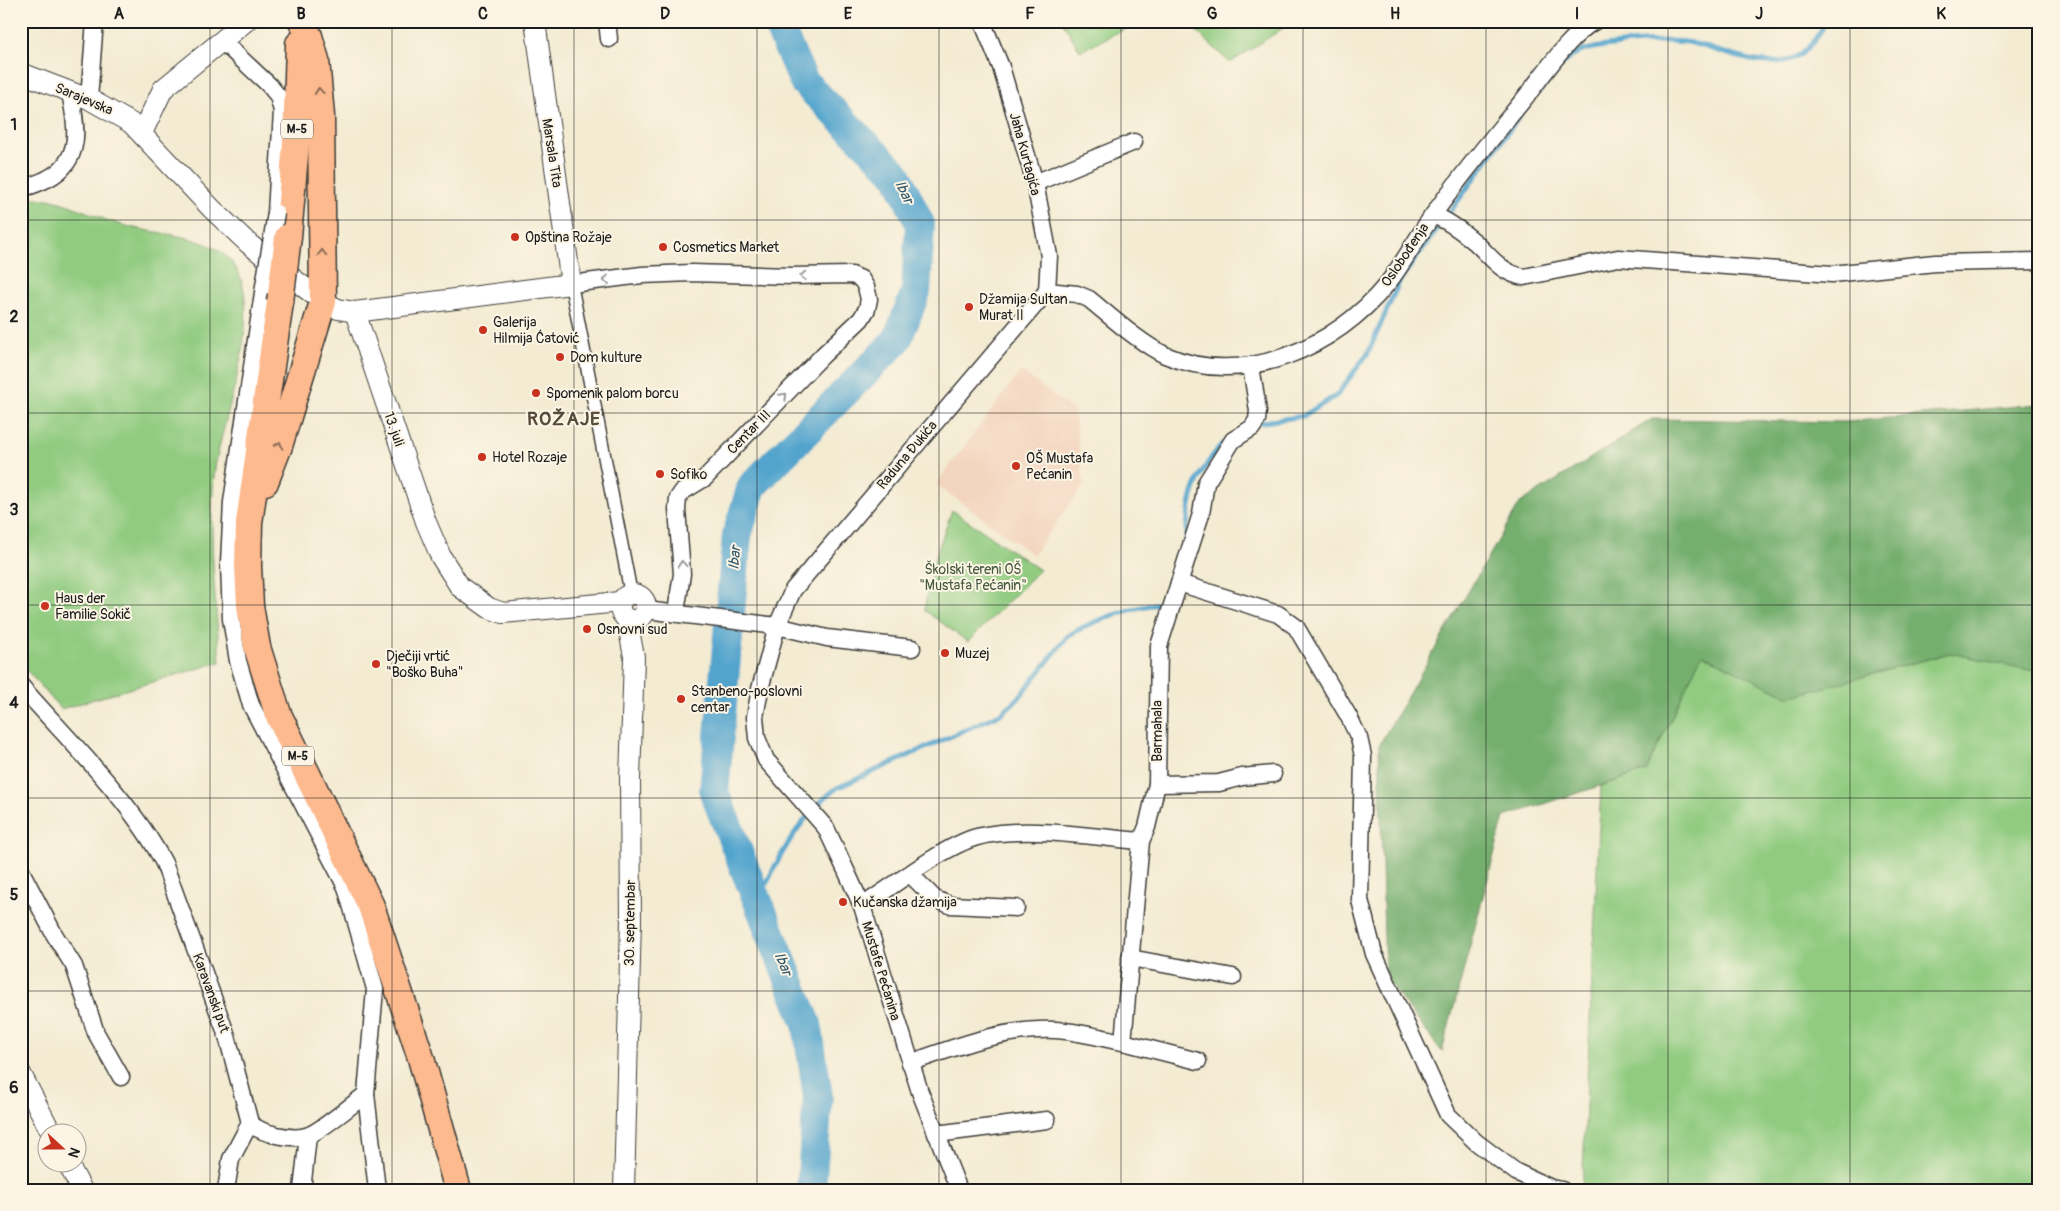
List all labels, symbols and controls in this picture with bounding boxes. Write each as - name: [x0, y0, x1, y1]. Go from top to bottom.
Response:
- text: A: [114, 4, 125, 24]
- text: B: [296, 4, 306, 24]
- text: C: [478, 4, 488, 24]
- text: D: [660, 4, 670, 24]
- text: E: [844, 4, 853, 24]
- text: F: [1025, 4, 1035, 24]
- text: G: [1207, 4, 1218, 24]
- text: H: [1390, 4, 1400, 24]
- text: I: [1575, 4, 1579, 24]
- text: J: [1755, 4, 1763, 24]
- text: K: [1936, 4, 1946, 24]
- street label: Sarajevska: [53, 79, 115, 119]
- one-way arrow: [314, 87, 325, 95]
- street label: Jaha Kurtagića: [1006, 111, 1044, 197]
- text: 1: [11, 115, 17, 135]
- street label: Marsala Tita: [538, 117, 566, 189]
- road number: M-5: [281, 120, 313, 138]
- water label: Ibar: [890, 177, 919, 208]
- street label: Oslobođenja: [1378, 220, 1432, 290]
- place label: Opština Rožaje: [525, 229, 612, 246]
- marker: Opština Rožaje: [509, 231, 521, 243]
- place label: Cosmetics Market: [673, 239, 780, 256]
- marker: Cosmetics Market: [657, 241, 669, 253]
- one-way arrow: [317, 249, 327, 257]
- one-way arrow: [799, 270, 807, 281]
- one-way arrow: [602, 274, 610, 285]
- place label: Džamija Sultan Murat II: [979, 291, 1068, 324]
- marker: Džamija Sultan Murat II: [963, 301, 975, 313]
- text: 2: [10, 307, 19, 327]
- place label: Galerija Hilmija Ćatović: [493, 314, 580, 347]
- marker: Galerija Hilmija Ćatović: [477, 324, 489, 336]
- place label: Dom kulture: [570, 349, 642, 366]
- marker: Dom kulture: [554, 351, 566, 363]
- place label: Spomenik palom borcu: [546, 385, 679, 402]
- marker: Spomenik palom borcu: [530, 387, 542, 399]
- one-way arrow: [778, 392, 787, 401]
- street label: Centar III: [724, 406, 774, 458]
- district label: ROŽAJE: [527, 407, 601, 431]
- street label: 13. juli: [380, 410, 408, 449]
- street label: Raduna Ðukića: [873, 417, 941, 493]
- one-way arrow: [273, 441, 283, 449]
- place label: Hotel Rozaje: [492, 449, 567, 466]
- place label: OŠ Mustafa Pećanin: [1026, 449, 1093, 483]
- marker: Hotel Rozaje: [476, 451, 488, 463]
- marker: OŠ Mustafa Pećanin: [1010, 460, 1022, 472]
- place label: Sofiko: [670, 466, 708, 483]
- marker: Sofiko: [654, 468, 666, 480]
- text: 3: [10, 500, 19, 520]
- water label: Ibar: [724, 544, 746, 571]
- one-way arrow: [676, 560, 687, 568]
- park label: Školski tereni OŠ "Mustafa Pećanin": [919, 560, 1027, 594]
- place label: Haus der Familie Sokič: [55, 590, 131, 623]
- marker: Haus der Familie Sokič: [39, 600, 51, 612]
- place label: Osnovni sud: [597, 621, 668, 638]
- marker: Osnovni sud: [581, 623, 593, 635]
- place label: Muzej: [955, 645, 990, 662]
- marker: Muzej: [939, 647, 951, 659]
- place label: Dječiji vrtić "Boško Buha": [386, 648, 464, 681]
- marker: Dječiji vrtić "Boško Buha": [370, 658, 382, 670]
- place label: Stanbeno-poslovni centar: [691, 683, 802, 716]
- text: 4: [9, 693, 19, 713]
- marker: Stanbeno-poslovni centar: [675, 693, 687, 705]
- street label: Barmahala: [1149, 700, 1166, 762]
- road number: M-5: [282, 746, 314, 766]
- street label: 30. septembar: [621, 880, 639, 966]
- text: 5: [10, 885, 19, 905]
- place label: Kučanska džamija: [853, 894, 957, 911]
- marker: Kučanska džamija: [837, 896, 849, 908]
- street label: Mustafe Pećanina: [858, 919, 904, 1023]
- water label: Ibar: [770, 949, 797, 980]
- street label: Karavanski put: [189, 951, 233, 1035]
- text: 6: [9, 1078, 19, 1098]
- north arrow: [38, 1124, 88, 1174]
- text: N: [64, 1145, 83, 1160]

